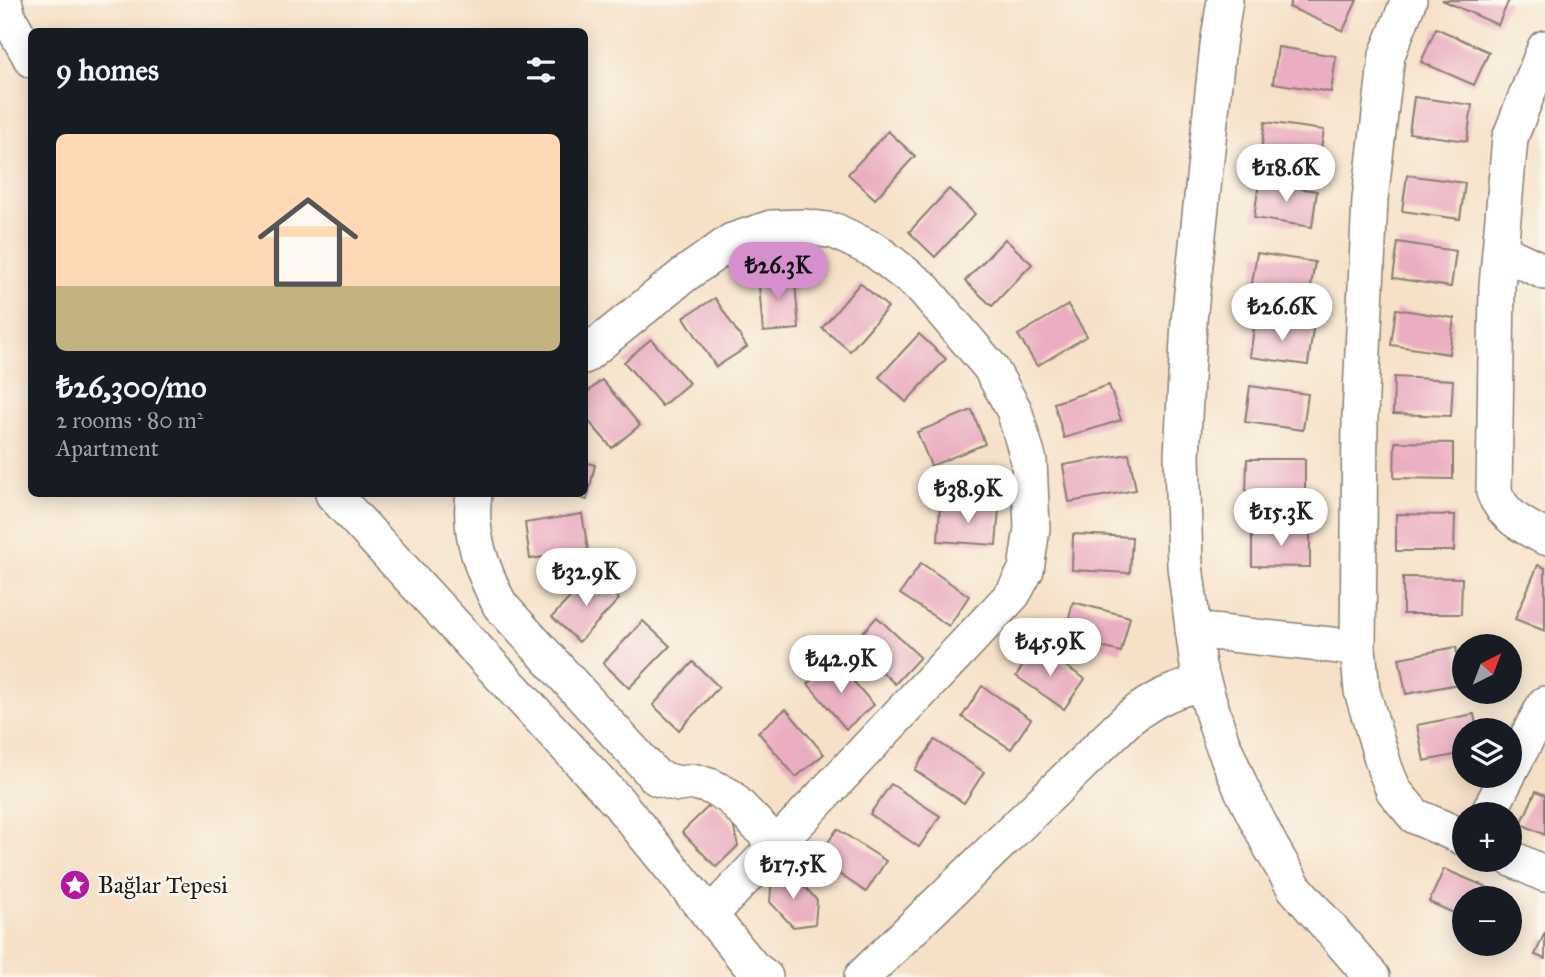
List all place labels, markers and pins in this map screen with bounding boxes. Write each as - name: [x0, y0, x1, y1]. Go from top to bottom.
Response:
- pin: ₺18.6K: [1229, 144, 1343, 204]
- pin: ₺26.3K: [721, 243, 835, 302]
- pin: ₺26.6K: [1225, 284, 1339, 343]
- pin: ₺38.9K: [911, 466, 1025, 525]
- pin: ₺15.3K: [1224, 489, 1338, 548]
- pin: ₺32.9K: [529, 548, 643, 608]
- pin: ₺45.9K: [993, 618, 1107, 678]
- pin: ₺42.9K: [784, 636, 898, 695]
- pin: ₺17.5K: [736, 842, 850, 901]
- place icon: Bağlar Tepesi: [58, 868, 92, 902]
- place label: Bağlar Tepesi: [98, 870, 228, 900]

